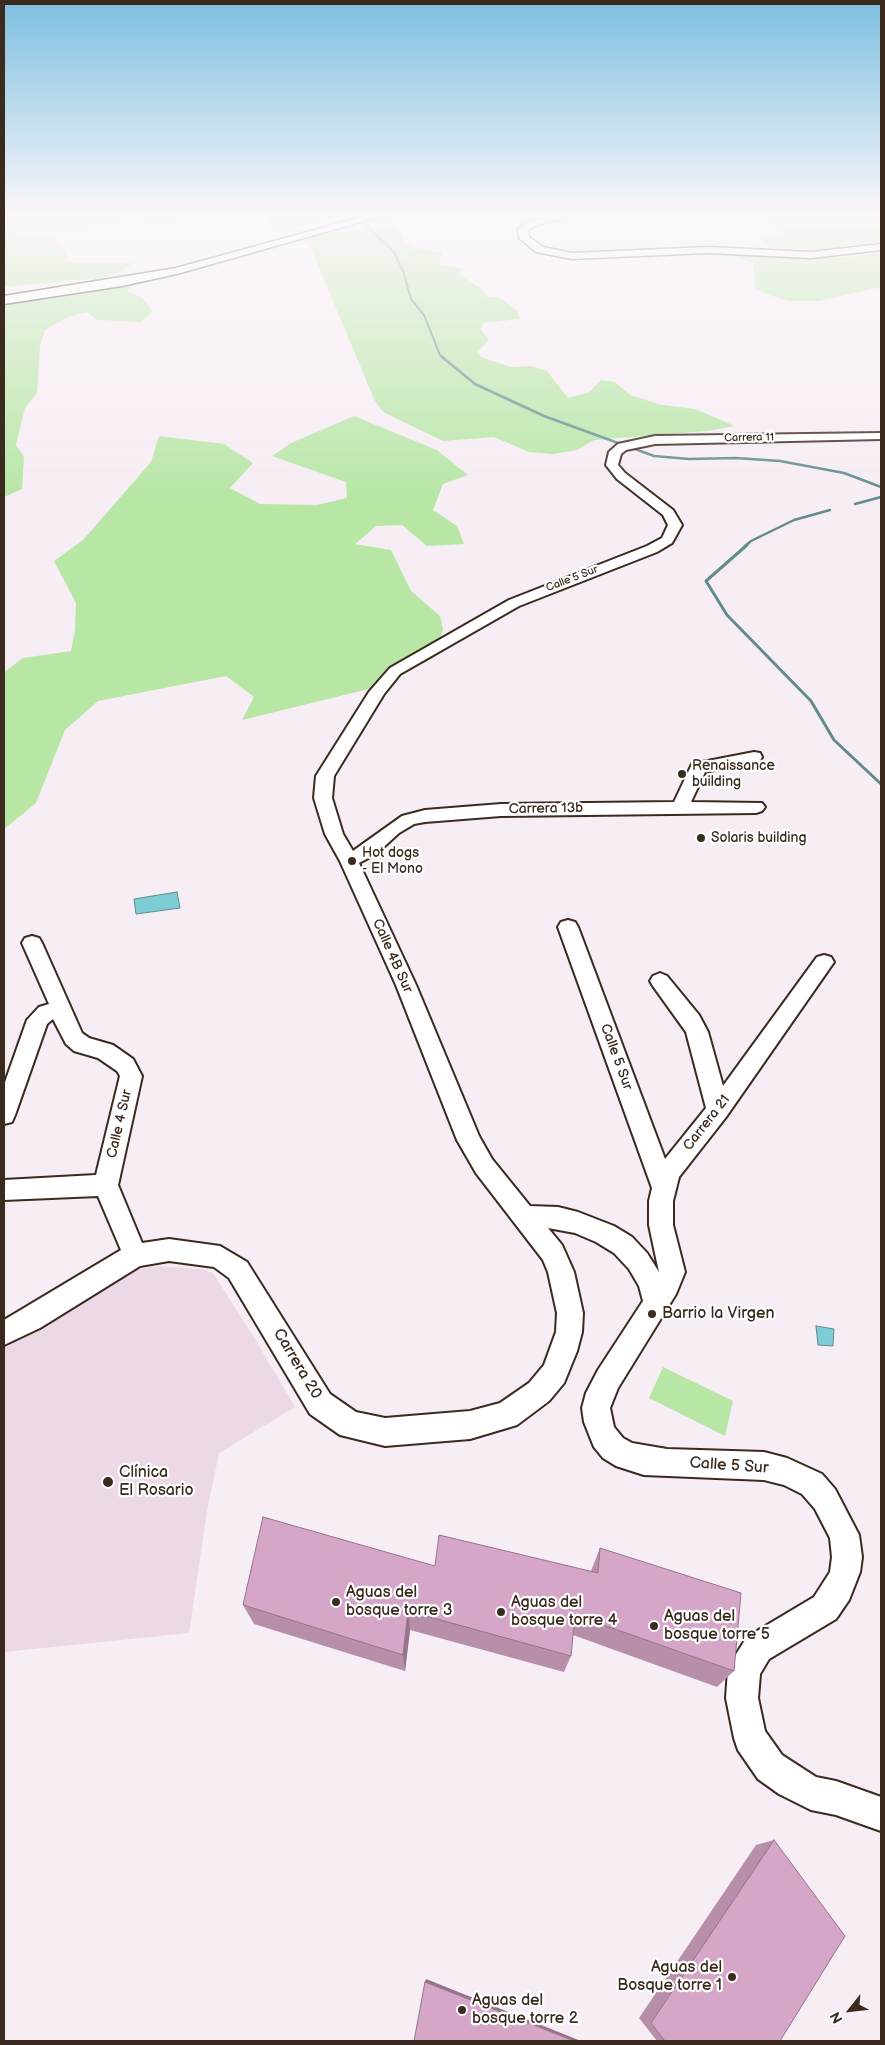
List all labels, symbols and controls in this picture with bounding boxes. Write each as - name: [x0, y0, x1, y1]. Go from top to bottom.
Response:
- street label: Carrera 11: [724, 431, 774, 445]
- street label: Calle 5 Sur: [544, 563, 600, 595]
- place label: Renaissance building: [692, 758, 775, 790]
- marker: Renaissance building: [676, 768, 688, 780]
- street label: Carrera 13b: [509, 800, 583, 818]
- place label: Solaris building: [711, 830, 807, 846]
- marker: Solaris building: [695, 832, 707, 844]
- place label: Hot dogs - El Mono: [362, 845, 423, 878]
- marker: Hot dogs - El Mono: [346, 855, 358, 867]
- street label: Calle 4B Sur: [368, 916, 416, 996]
- street label: Calle 5 Sur: [596, 1022, 636, 1092]
- street label: Calle 4 Sur: [104, 1088, 136, 1160]
- street label: Carrera 21: [680, 1092, 734, 1154]
- place label: Barrio la Virgen: [662, 1304, 774, 1324]
- marker: Barrio la Virgen: [646, 1308, 658, 1320]
- street label: Carrera 20: [268, 1325, 326, 1403]
- street label: Calle 5 Sur: [689, 1454, 769, 1478]
- place label: Clínica El Rosario: [119, 1463, 193, 1501]
- marker: Clínica El Rosario: [101, 1475, 115, 1489]
- place label: Aguas del bosque torre 3: [346, 1583, 452, 1621]
- place label: Aguas del bosque torre 4: [511, 1593, 617, 1631]
- marker: Aguas del bosque torre 3: [330, 1596, 342, 1608]
- marker: Aguas del bosque torre 4: [495, 1606, 507, 1618]
- place label: Aguas del bosque torre 5: [664, 1607, 770, 1645]
- marker: Aguas del bosque torre 5: [648, 1620, 660, 1632]
- place label: Aguas del Bosque torre 1: [617, 1958, 722, 1996]
- marker: Aguas del Bosque torre 1: [726, 1971, 738, 1983]
- north arrow: [825, 1985, 875, 2035]
- place label: Aguas del bosque torre 2: [472, 1991, 578, 2029]
- marker: Aguas del bosque torre 2: [456, 2004, 468, 2016]
- text: N: [826, 2009, 846, 2026]

